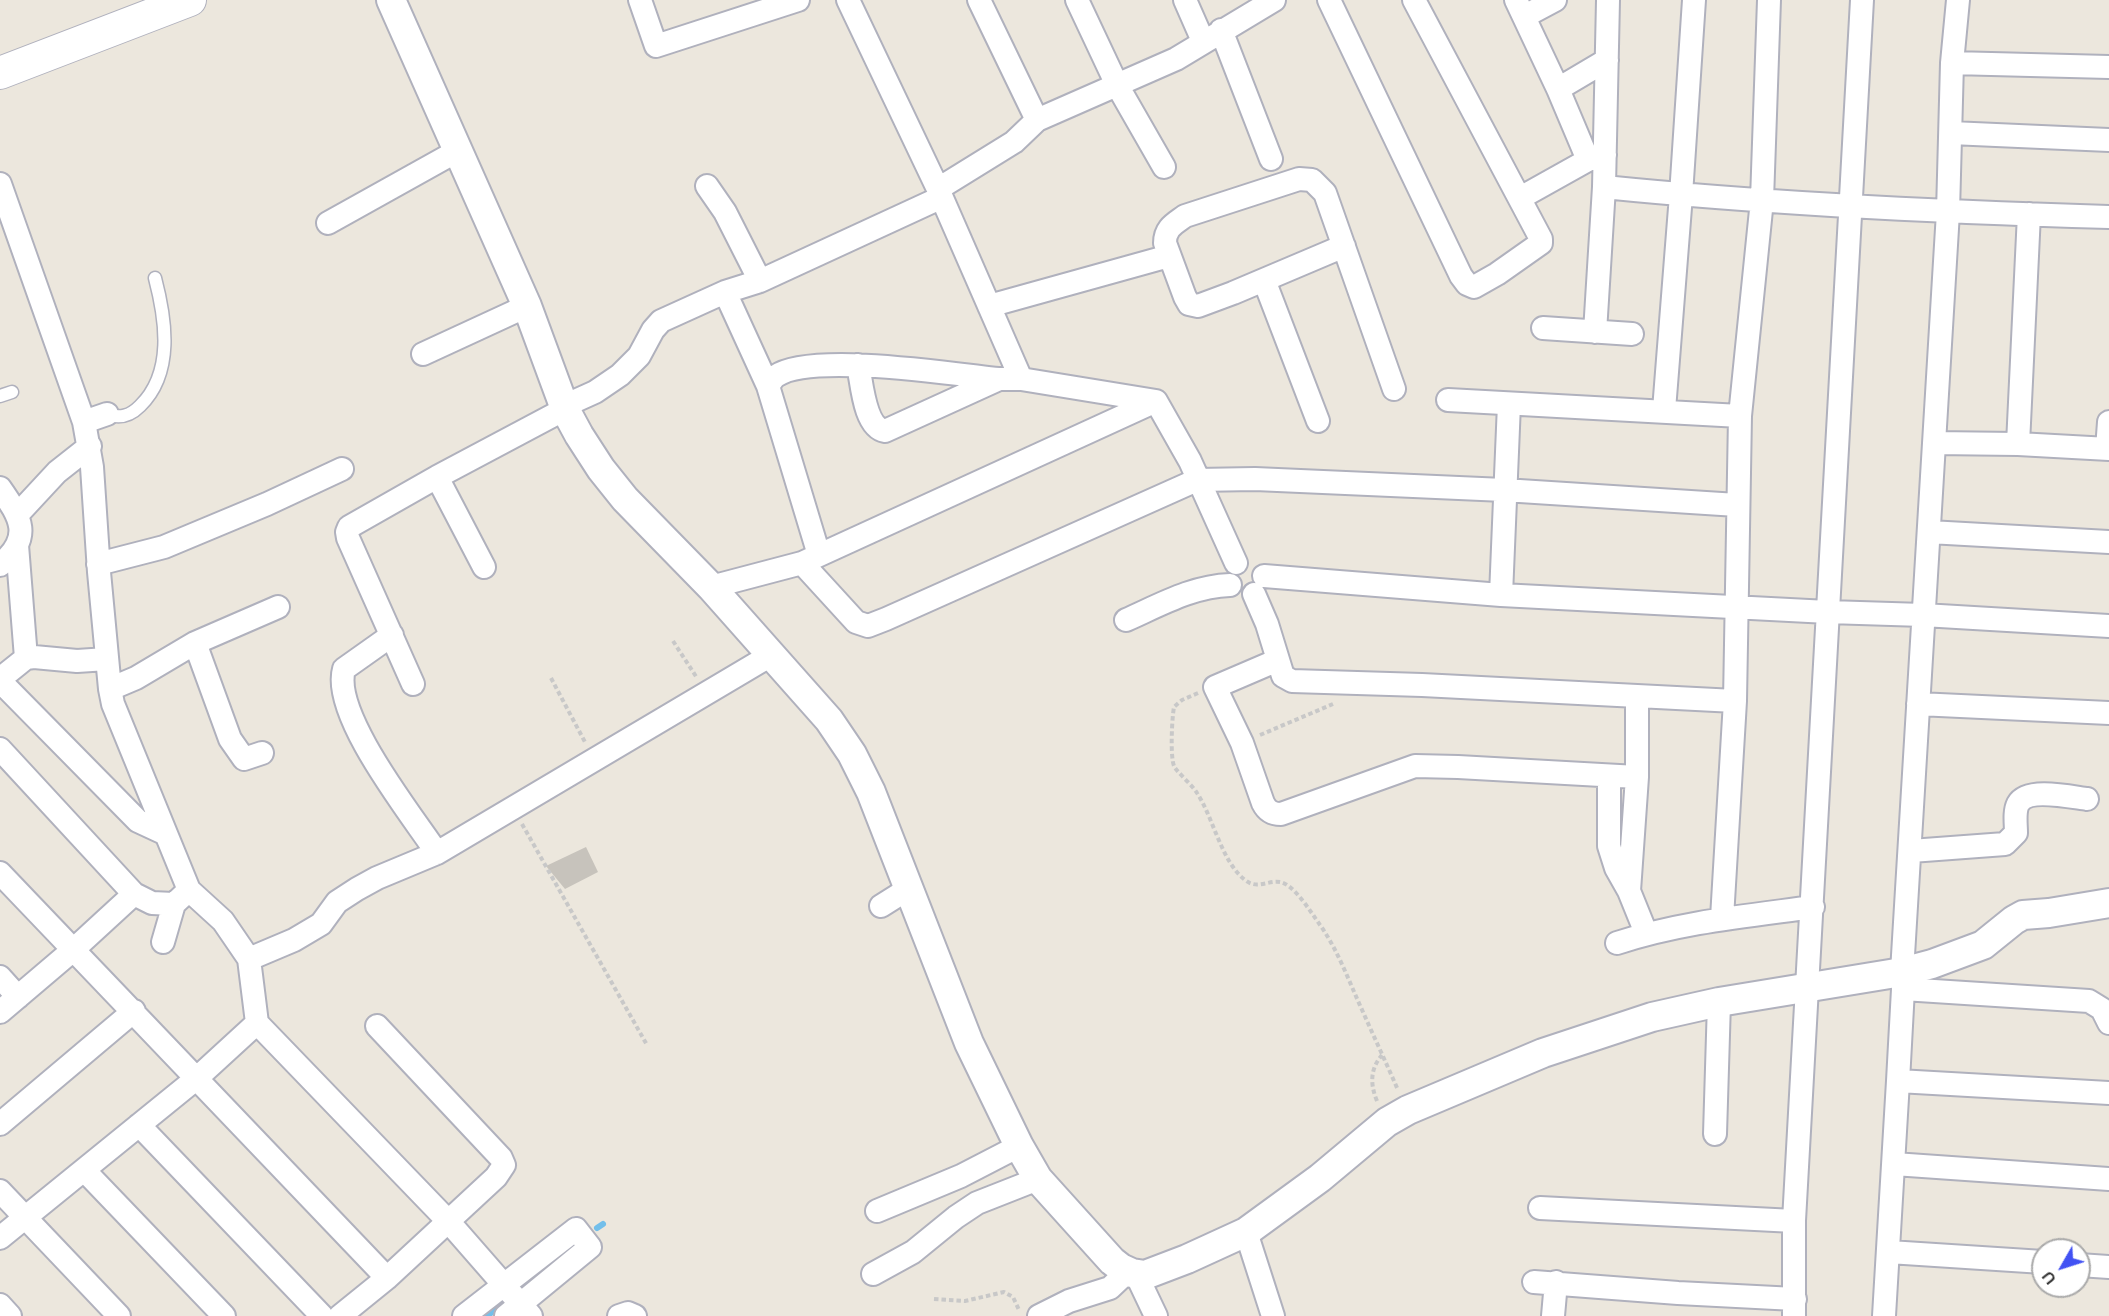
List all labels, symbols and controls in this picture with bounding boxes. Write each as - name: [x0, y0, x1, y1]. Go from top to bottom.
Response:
- north arrow: [2031, 1238, 2091, 1298]
- text: U: [2037, 1267, 2060, 1289]

